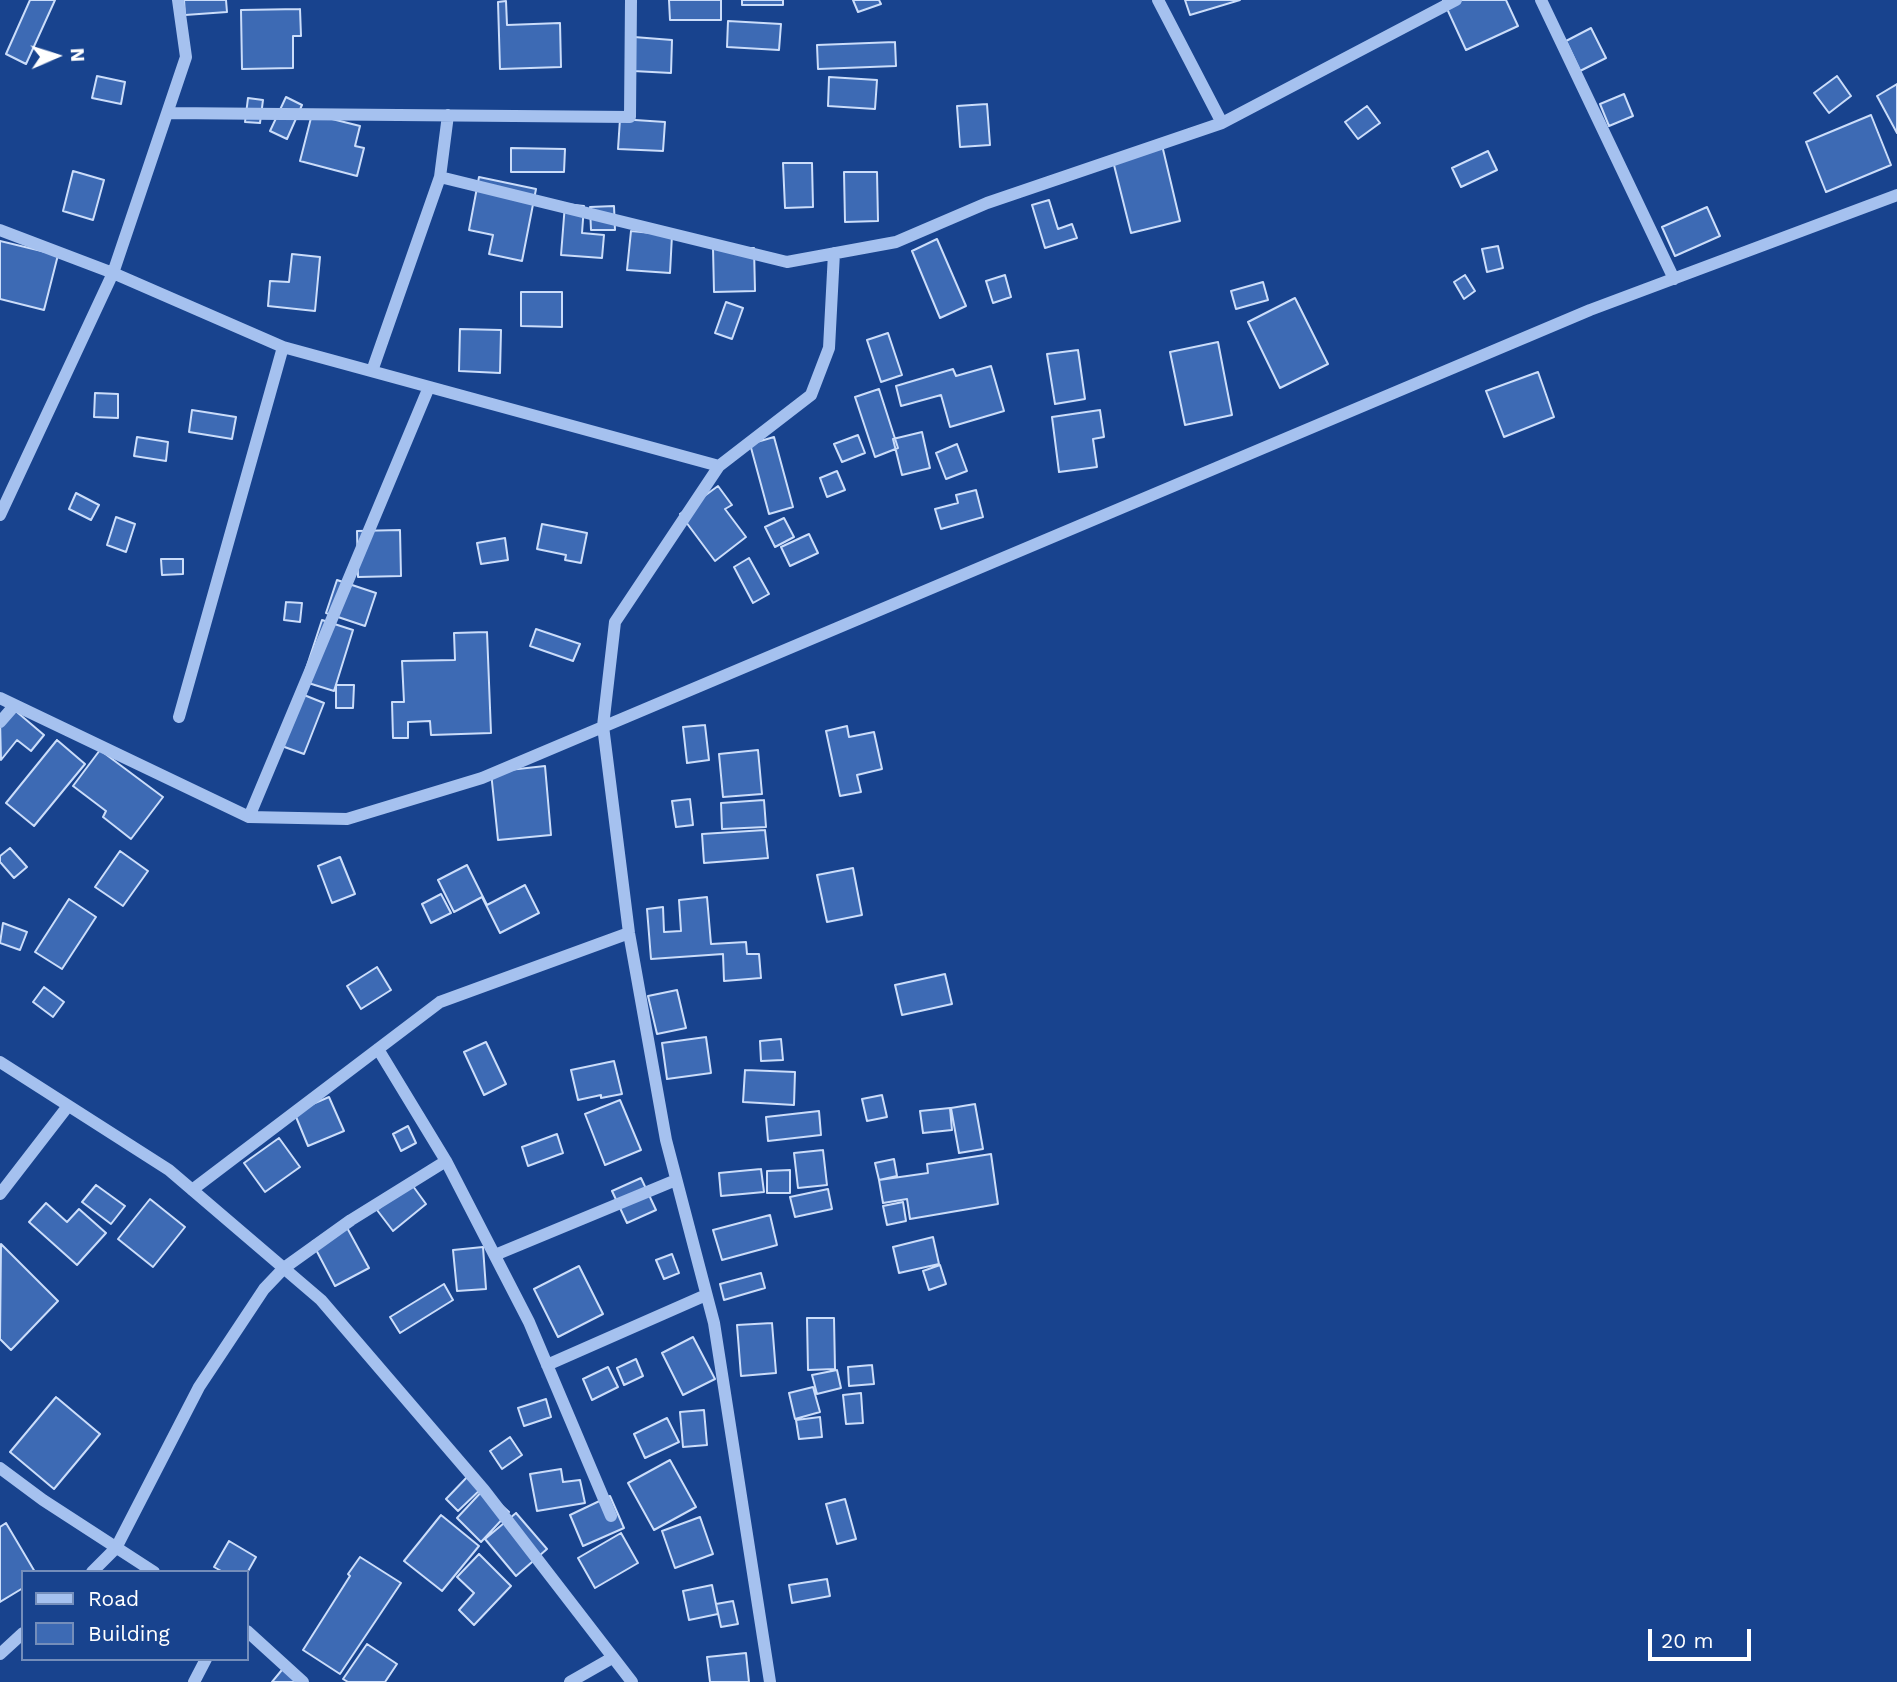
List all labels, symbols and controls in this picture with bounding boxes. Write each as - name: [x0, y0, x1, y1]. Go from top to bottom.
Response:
- north arrow: [21, 21, 91, 91]
- text: N: [66, 47, 89, 63]
- legend: [21, 1570, 248, 1661]
- text: Road: [88, 1586, 139, 1611]
- scale bar: [1652, 1616, 1755, 1660]
- text: Building: [88, 1621, 170, 1646]
- text: 20 m: [1661, 1628, 1713, 1653]

